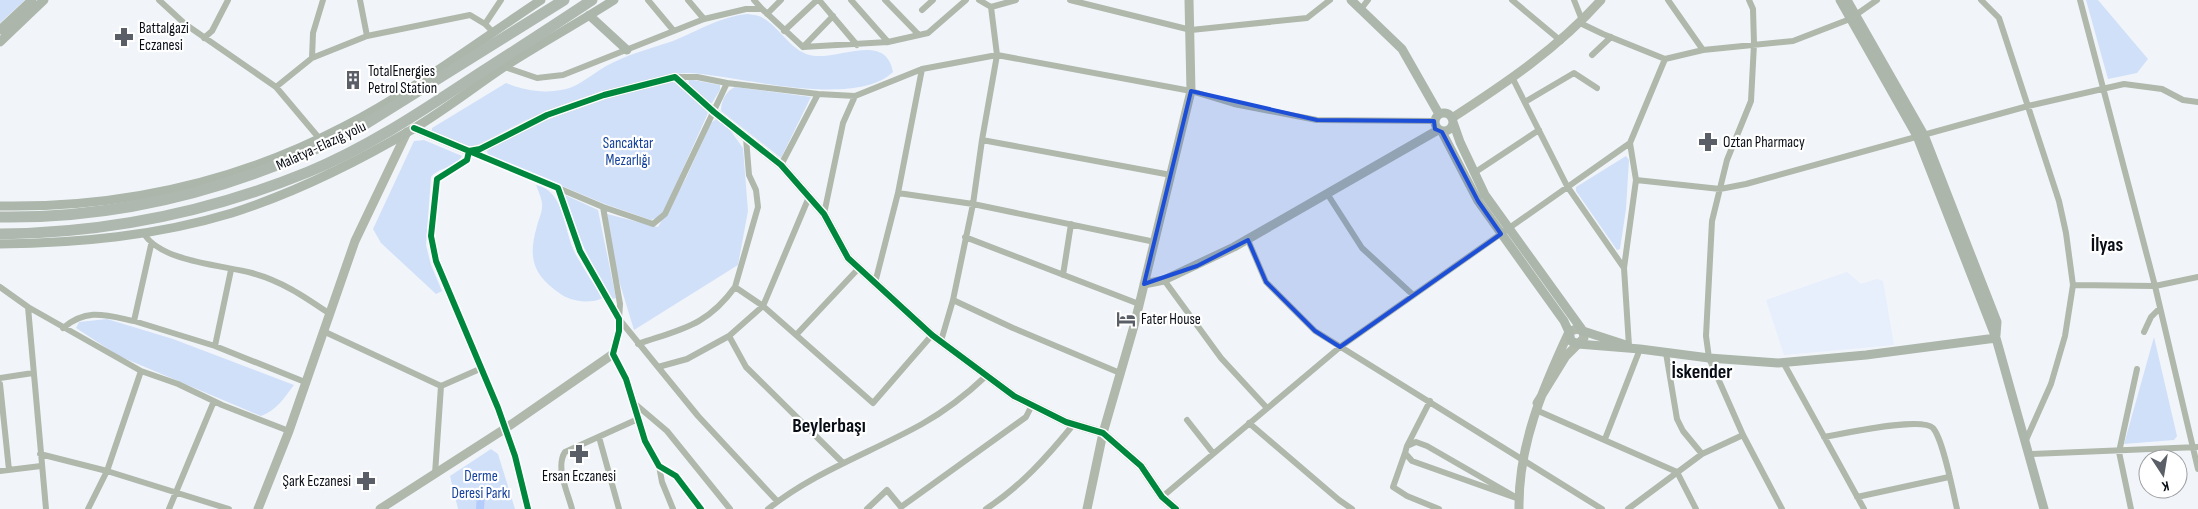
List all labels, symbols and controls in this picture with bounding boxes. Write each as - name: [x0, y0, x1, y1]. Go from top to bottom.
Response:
- place label: Battalgazi Eczanesi: [139, 19, 189, 55]
- pharmacy icon: Battalgazi Eczanesi: [113, 26, 135, 48]
- place label: TotalEnergies Petrol Station: [368, 62, 437, 98]
- building icon: TotalEnergies Petrol Station: [342, 69, 364, 91]
- street label: Malatya-Elazığ yolu: [273, 117, 369, 175]
- pharmacy icon: Oztan Pharmacy: [1697, 131, 1719, 153]
- place label: Oztan Pharmacy: [1723, 133, 1805, 152]
- park label: Sancaktar Mezarlığı: [603, 134, 654, 170]
- district label: İlyas: [2091, 233, 2124, 257]
- hotel icon: Fater House: [1115, 308, 1137, 330]
- place label: Fater House: [1141, 310, 1201, 329]
- district label: İskender: [1671, 360, 1733, 384]
- district label: Beylerbaşı: [792, 414, 866, 438]
- pharmacy icon: Ersan Eczanesi: [568, 443, 590, 465]
- north arrow: [2138, 449, 2188, 499]
- park label: Derme Deresi Parkı: [452, 467, 510, 503]
- place label: Ersan Eczanesi: [542, 467, 616, 486]
- pharmacy icon: Şark Eczanesi: [355, 470, 377, 492]
- place label: Şark Eczanesi: [283, 472, 351, 491]
- text: K: [2160, 477, 2171, 495]

